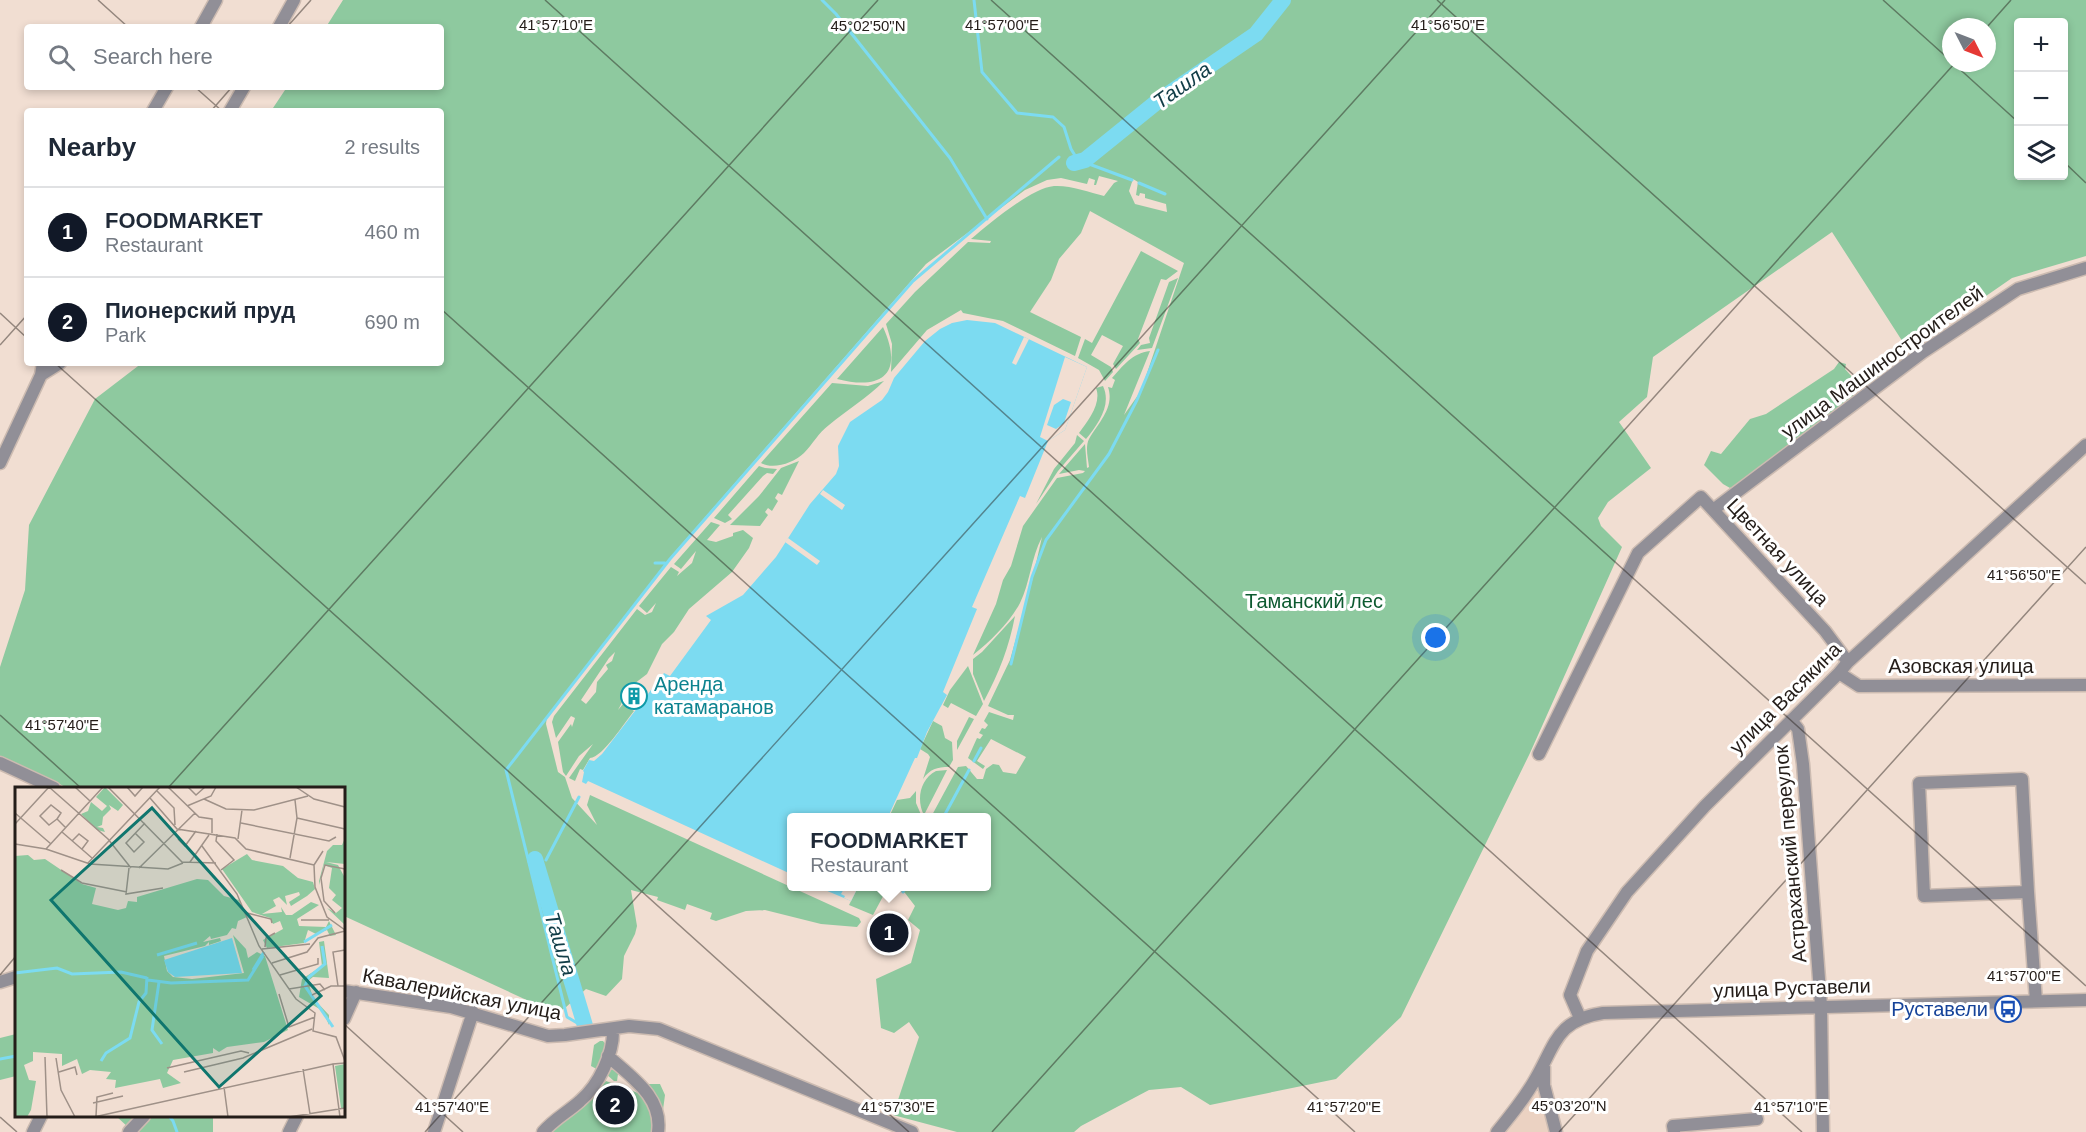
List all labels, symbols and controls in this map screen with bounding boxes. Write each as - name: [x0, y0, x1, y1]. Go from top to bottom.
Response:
- text: 41°57'10"E: [519, 16, 593, 33]
- text: 41°57'00"E: [965, 16, 1039, 33]
- text: 41°56'50"E: [1411, 16, 1485, 33]
- text: 45°02'50"N: [830, 17, 906, 34]
- north arrow: [1942, 18, 1996, 72]
- map controls: [2014, 18, 2068, 180]
- button: +: [2014, 18, 2068, 72]
- search box: [24, 24, 444, 90]
- icon: search: [45, 41, 78, 74]
- text: Search here: [93, 44, 213, 69]
- water label: Ташла: [1149, 57, 1215, 113]
- button: −: [2014, 72, 2068, 126]
- button: layers: [2014, 126, 2068, 180]
- text: Nearby: [48, 132, 136, 162]
- text: 2 results: [344, 136, 420, 158]
- text: FOODMARKET: [105, 208, 263, 233]
- text: 1: [62, 221, 73, 243]
- text: 460 m: [364, 221, 420, 243]
- text: Restaurant: [105, 234, 203, 256]
- street label: улица Машиностроителей: [1777, 281, 1987, 443]
- text: Пионерский пруд: [105, 298, 295, 323]
- text: 2: [62, 311, 73, 333]
- text: 690 m: [364, 311, 420, 333]
- text: Park: [105, 324, 146, 346]
- street label: Цветная улица: [1723, 494, 1834, 611]
- text: 41°56'50"E: [1987, 566, 2061, 583]
- park label: Таманский лес: [1245, 590, 1383, 612]
- your location: [1421, 623, 1450, 652]
- street label: улица Васякина: [1725, 637, 1846, 758]
- street label: Азовская улица: [1888, 655, 2035, 677]
- place label: Аренда катамаранов: [654, 673, 774, 718]
- building icon: Аренда катамаранов: [619, 681, 649, 711]
- text: 41°57'40"E: [25, 716, 99, 733]
- street label: Астраханский переулок: [1769, 744, 1810, 964]
- inset map: [15, 787, 345, 1117]
- popup: [787, 813, 991, 891]
- text: FOODMARKET: [810, 828, 968, 853]
- text: Restaurant: [810, 854, 908, 876]
- water label: Ташла: [541, 910, 581, 978]
- pin: 1: [870, 910, 908, 956]
- street label: Кавалерийская улица: [361, 964, 564, 1024]
- text: 41°57'00"E: [1987, 967, 2061, 984]
- street label: улица Руставели: [1713, 974, 1871, 1002]
- bus stop icon: Руставели: [1993, 994, 2023, 1024]
- place label: Руставели: [1891, 998, 1988, 1020]
- pin: 2: [596, 1082, 634, 1128]
- text: 45°03'20"N: [1531, 1097, 1607, 1114]
- text: 41°57'40"E: [415, 1098, 489, 1115]
- text: 41°57'30"E: [861, 1098, 935, 1115]
- text: 41°57'20"E: [1307, 1098, 1381, 1115]
- text: 41°57'10"E: [1754, 1098, 1828, 1115]

